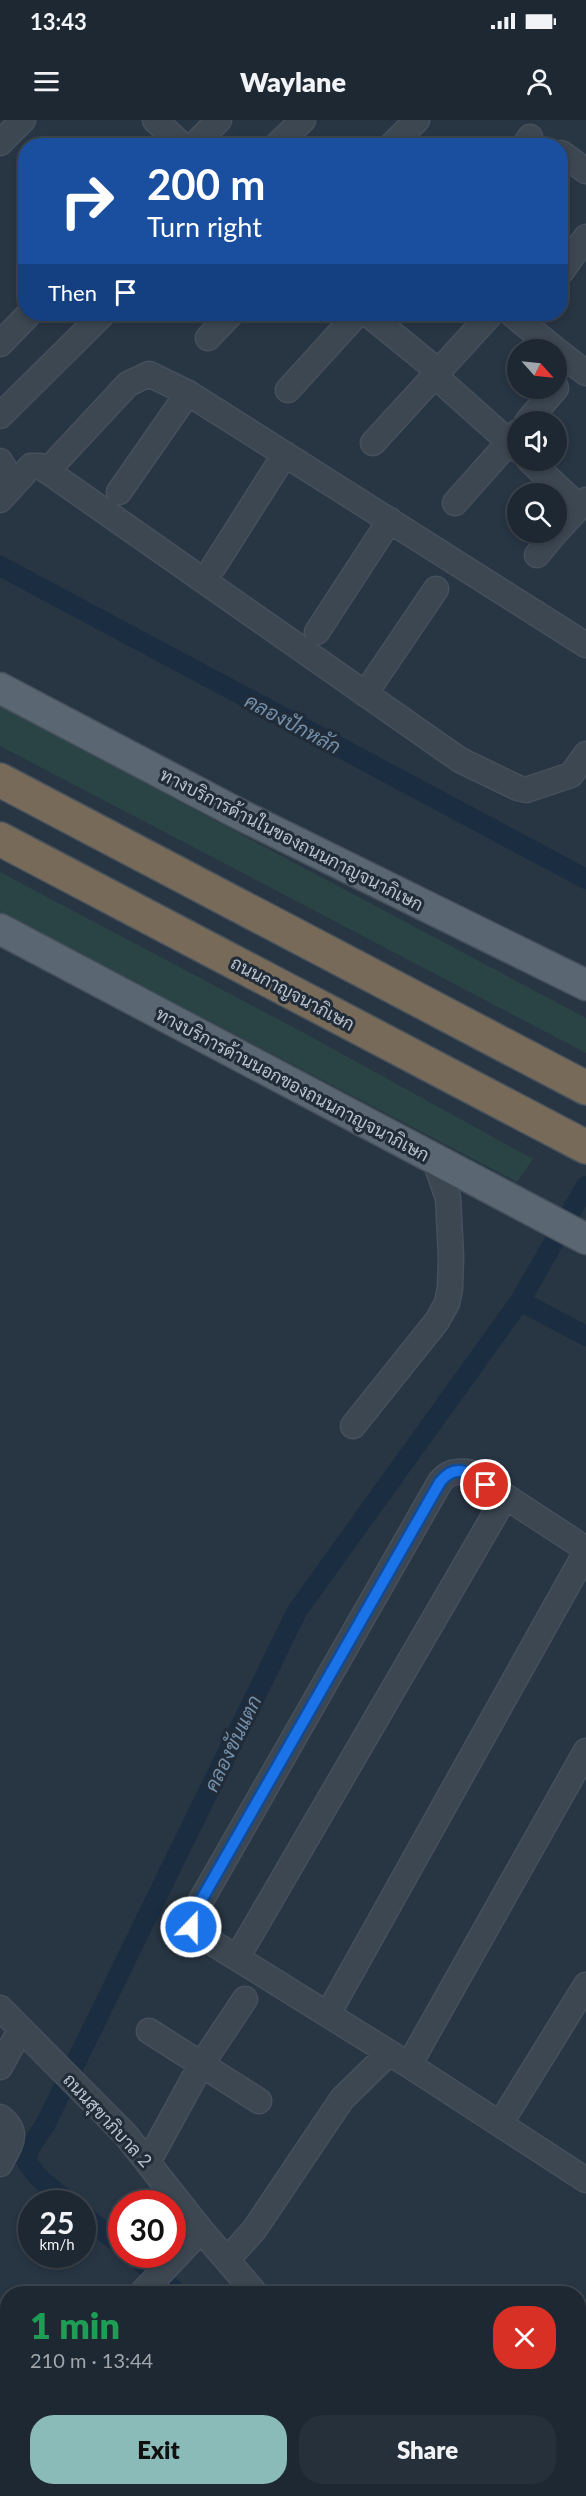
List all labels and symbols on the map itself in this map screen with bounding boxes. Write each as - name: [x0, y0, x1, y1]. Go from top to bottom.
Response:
- north arrow: [507, 339, 567, 399]
- water label: คลองปักหลัก: [241, 688, 345, 758]
- street label: ทางบริการด้านในของถนนกาญจนาภิเษก: [156, 762, 428, 916]
- street label: ถนนกาญจนาภิเษก: [227, 951, 359, 1036]
- street label: ทางบริการด้านนอกของถนนกาญจนาภิเษก: [152, 1002, 433, 1167]
- pin: [460, 1459, 511, 1510]
- water label: คลองขันแตก: [198, 1691, 266, 1795]
- position arrow: [159, 1895, 223, 1959]
- street label: ถนนสุขาภิบาล 2: [58, 2069, 157, 2173]
- speed limit sign: 30: [108, 2190, 186, 2268]

